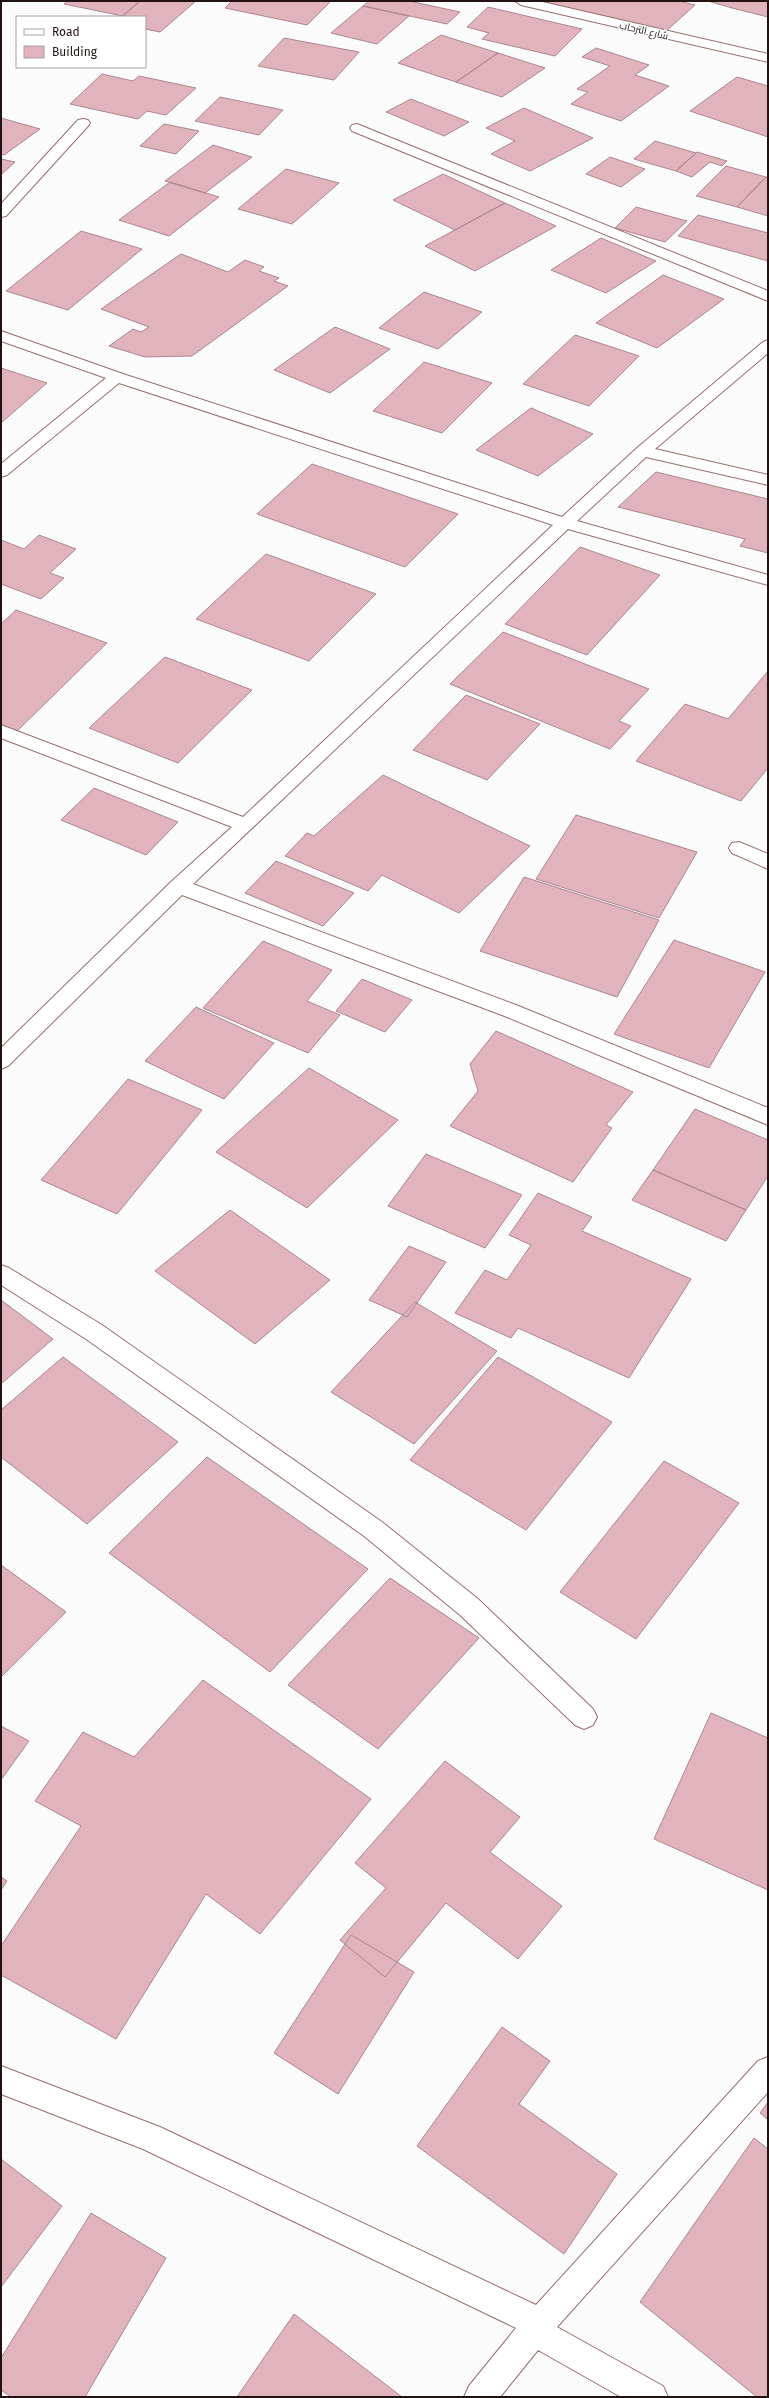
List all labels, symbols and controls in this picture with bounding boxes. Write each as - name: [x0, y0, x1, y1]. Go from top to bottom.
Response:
- legend: [16, 16, 146, 68]
- street label: شارع الترحاب: [618, 20, 669, 42]
- text: Road: [52, 25, 80, 39]
- text: Building: [52, 45, 98, 59]

